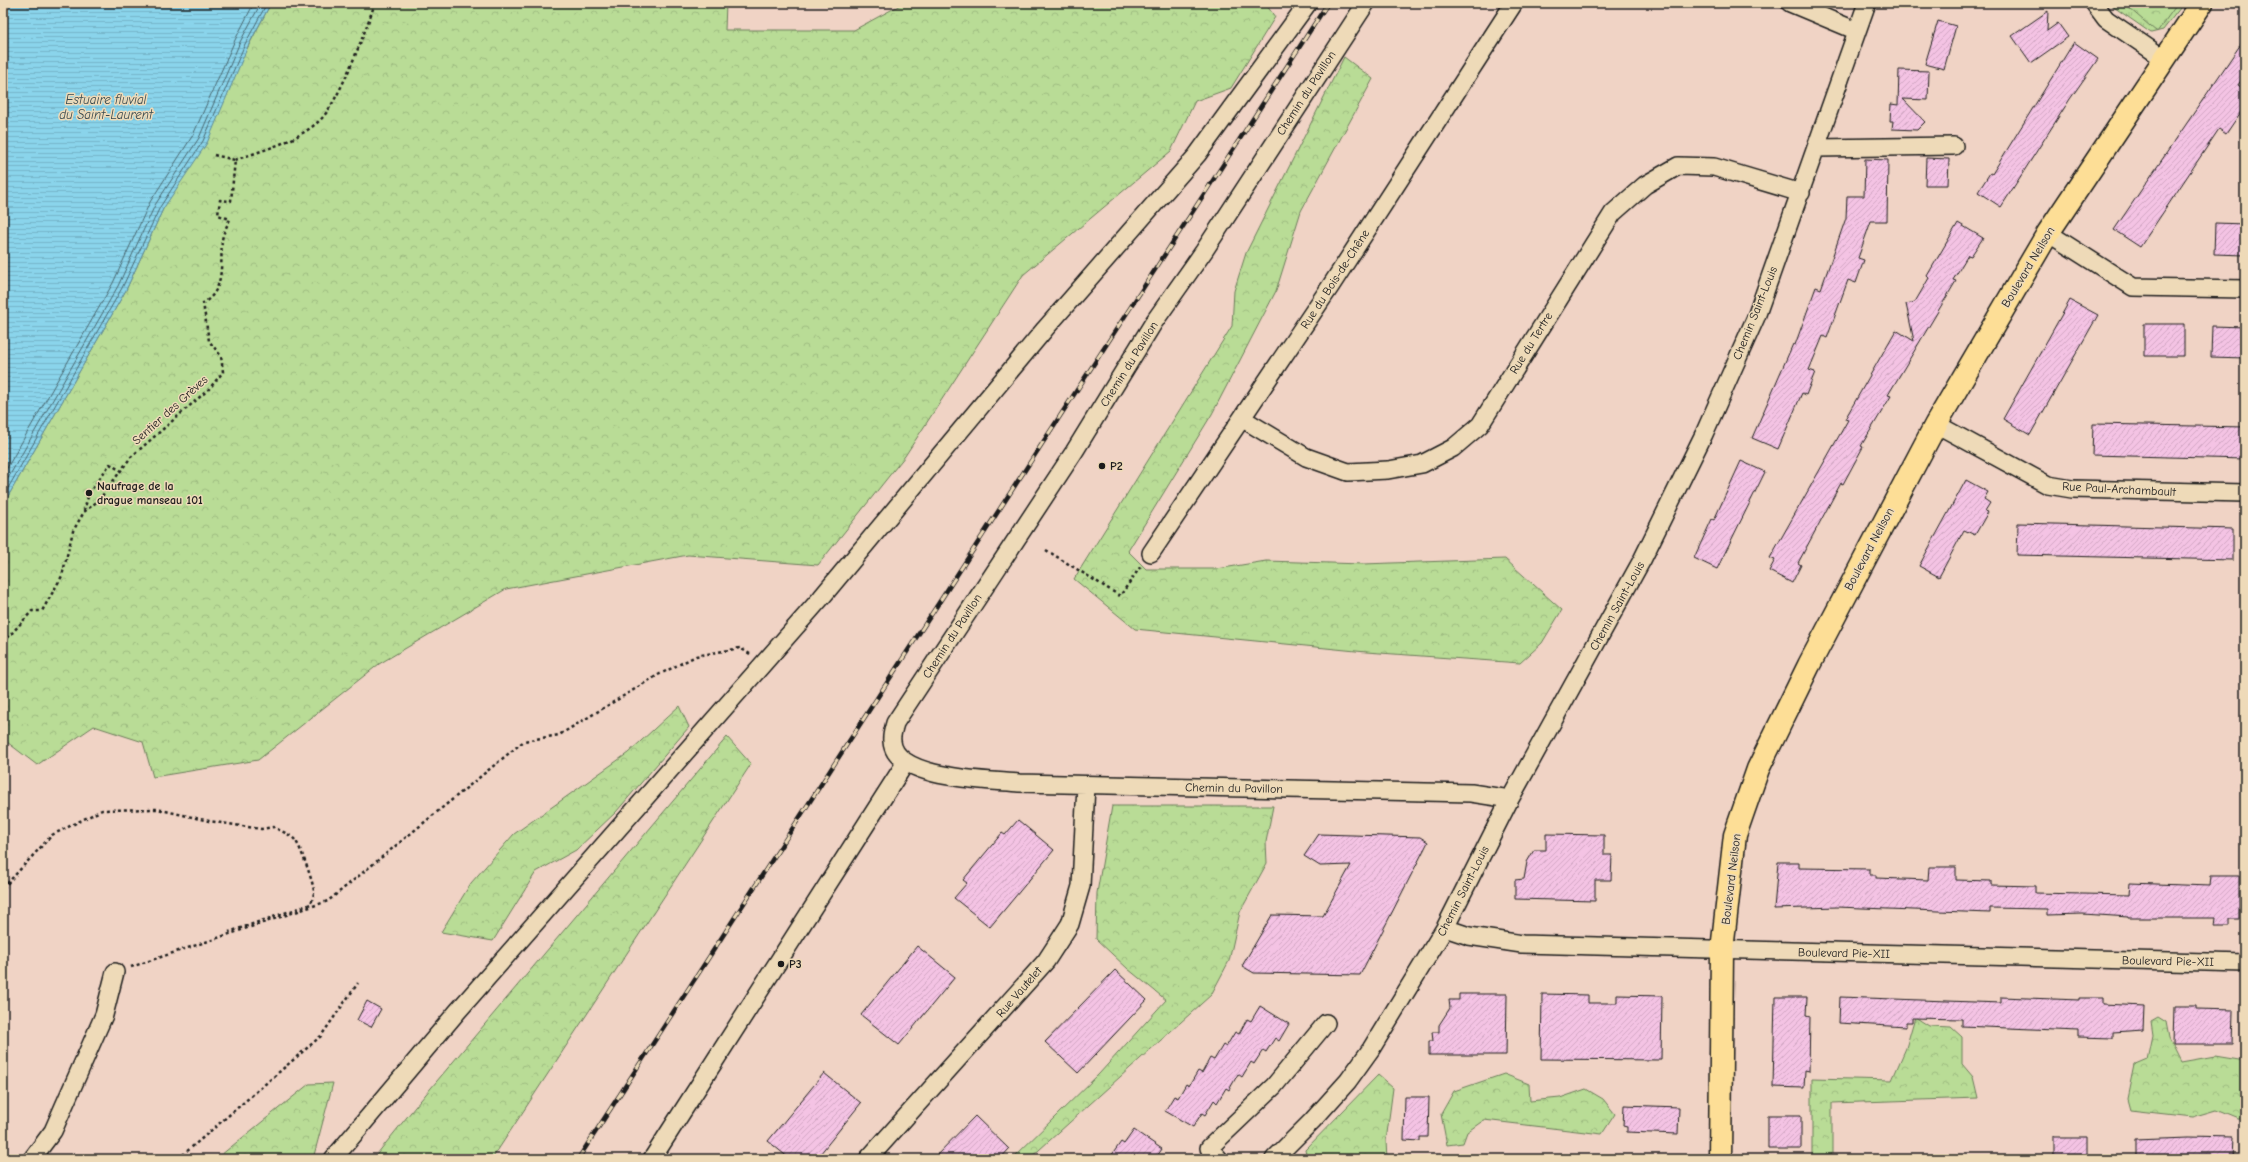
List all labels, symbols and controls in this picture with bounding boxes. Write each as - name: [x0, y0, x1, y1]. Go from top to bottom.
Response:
- street label: Chemin du Pavillon: [1273, 48, 1339, 138]
- water label: Estuaire fluvial du Saint-Laurent: [59, 92, 154, 122]
- street label: Boulevard Neilson: [1998, 224, 2058, 310]
- street label: Rue du Bois-de-Chêne: [1298, 227, 1372, 331]
- street label: Chemin Saint-Louis: [1730, 264, 1780, 362]
- street label: Rue du Tertre: [1507, 310, 1555, 376]
- street label: Chemin du Pavillon: [1097, 319, 1161, 409]
- street label: Sentier des Grèves: [130, 373, 210, 447]
- place label: P2: [1110, 459, 1123, 473]
- marker: P2: [1097, 461, 1107, 471]
- place label: Naufrage de la drague manseau 101: [97, 479, 203, 507]
- street label: Rue Paul-Archambault: [2062, 479, 2177, 499]
- marker: Naufrage de la drague manseau 101: [84, 488, 94, 498]
- street label: Boulevard Neilson: [1841, 505, 1897, 593]
- street label: Chemin Saint-Louis: [1587, 559, 1647, 653]
- street label: Chemin du Pavillon: [919, 591, 985, 681]
- street label: Chemin du Pavillon: [1185, 780, 1283, 796]
- street label: Boulevard Neilson: [1718, 833, 1744, 925]
- street label: Chemin Saint-Louis: [1434, 843, 1492, 939]
- street label: Boulevard Pie-XII: [1798, 945, 1891, 961]
- street label: Boulevard Pie-XII: [2122, 953, 2215, 969]
- place label: P3: [789, 957, 802, 971]
- marker: P3: [776, 959, 786, 969]
- street label: Rue Vautelet: [993, 963, 1045, 1020]

